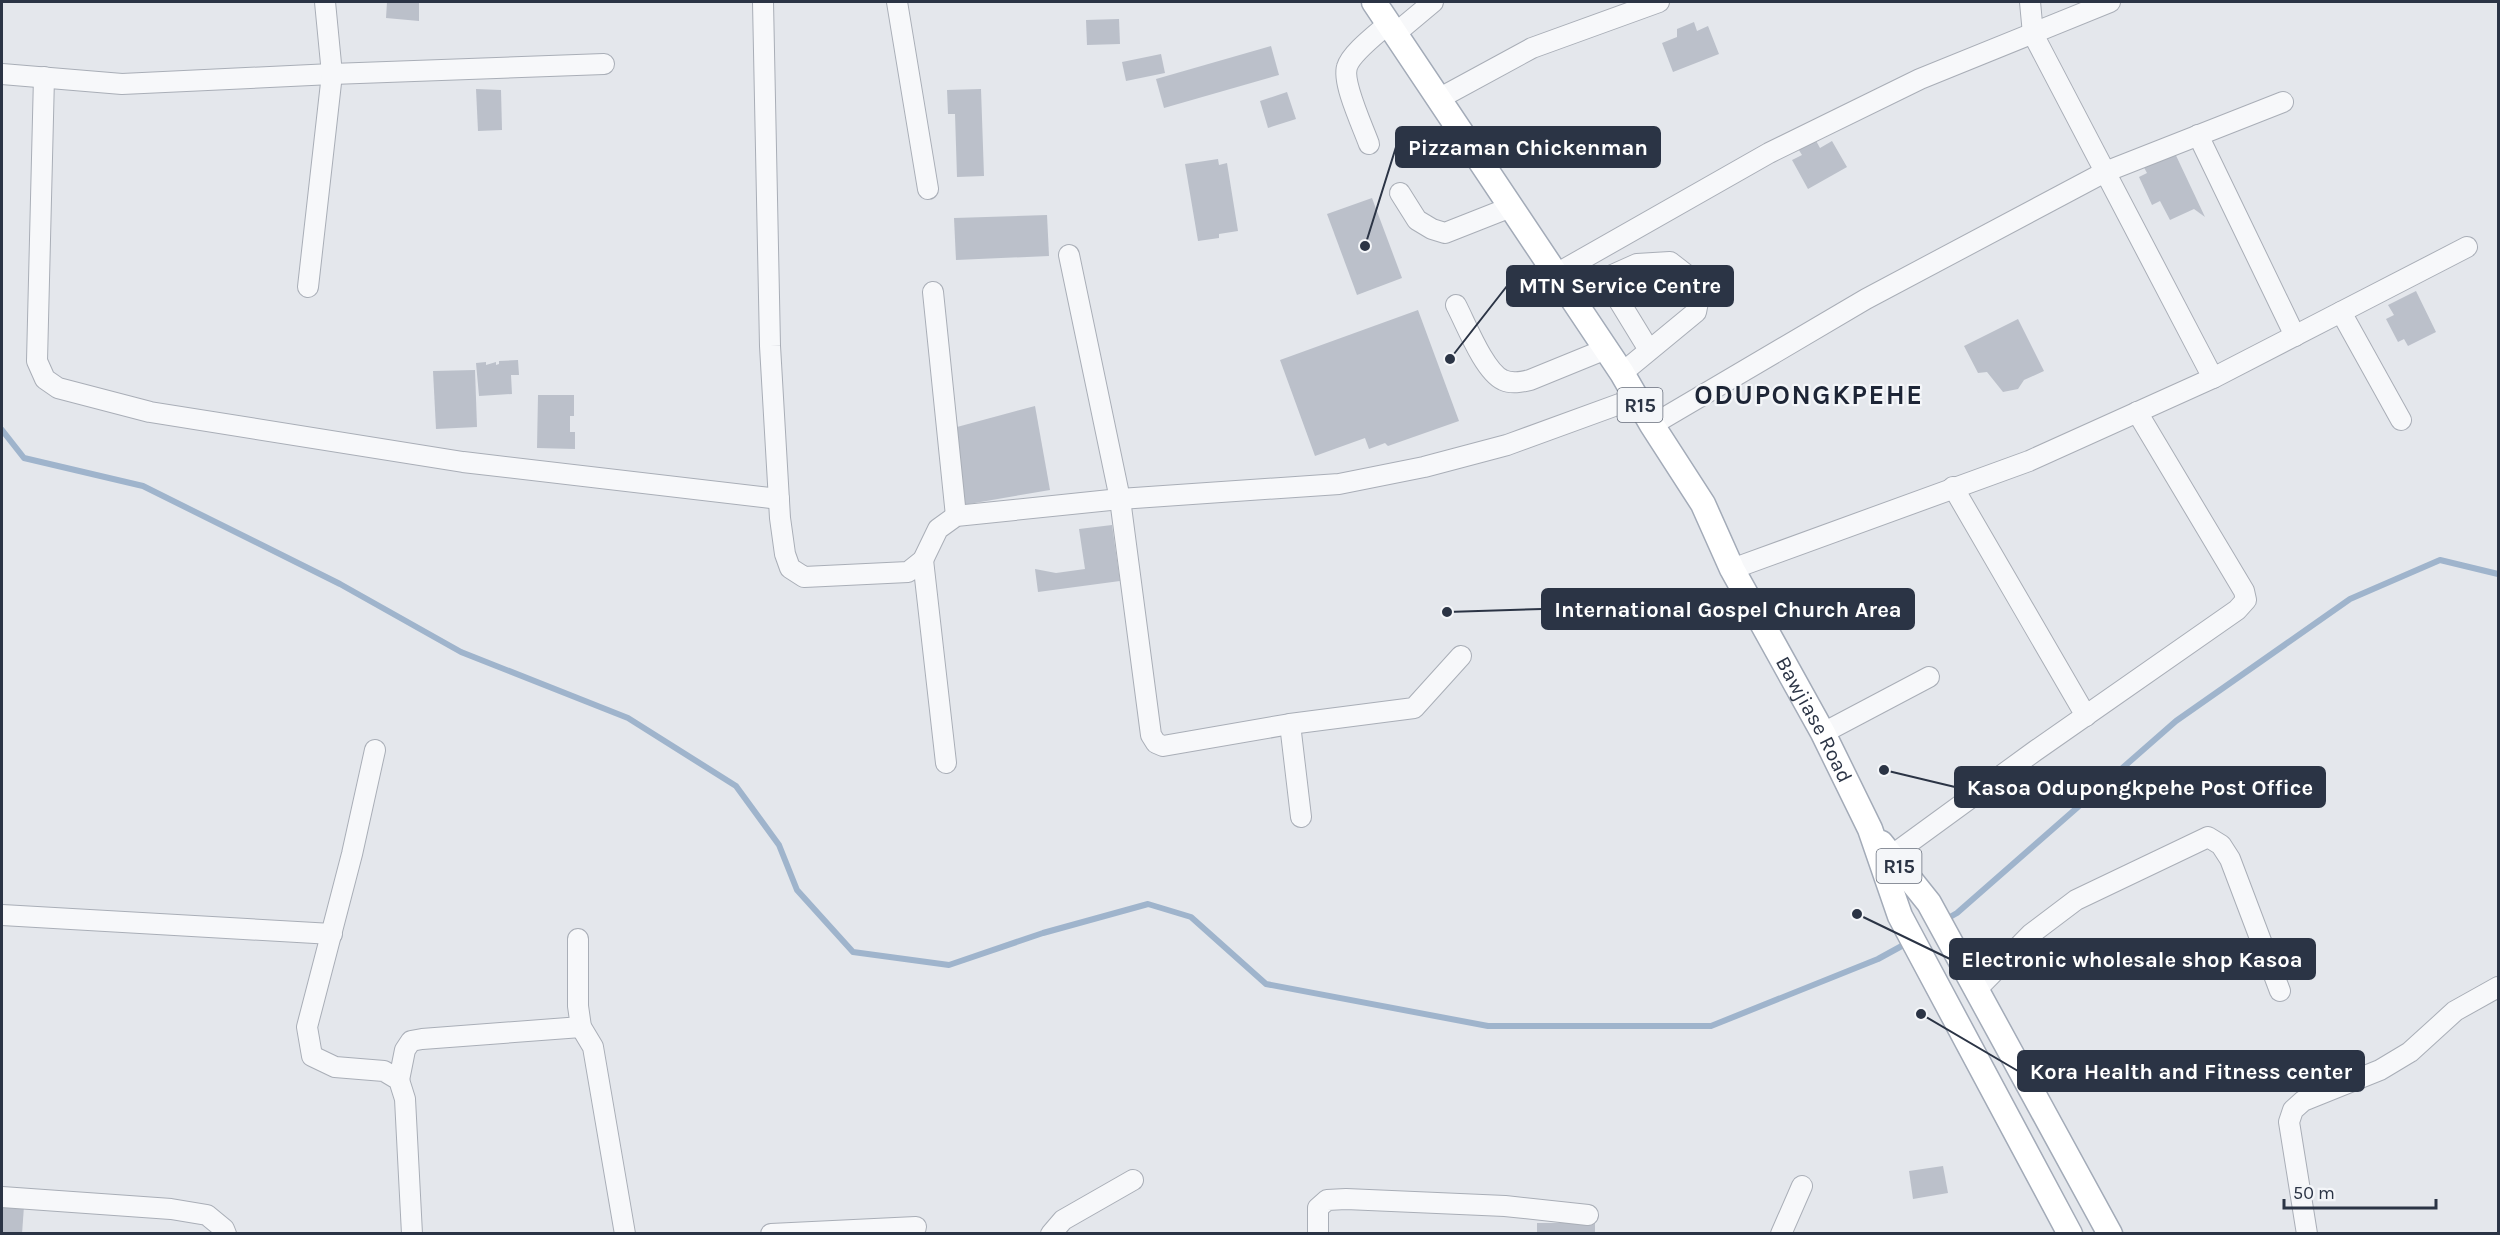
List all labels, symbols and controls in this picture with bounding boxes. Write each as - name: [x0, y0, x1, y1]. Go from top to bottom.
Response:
- callout: Pizzaman Chickenman: [1396, 127, 1660, 167]
- text: Pizzaman Chickenman: [1408, 135, 1648, 161]
- callout: MTN Service Centre: [1507, 266, 1733, 306]
- text: MTN Service Centre: [1519, 273, 1721, 299]
- district label: ODUPONGKPEHE: [1694, 379, 1924, 411]
- road number: R15: [1618, 388, 1662, 422]
- callout: International Gospel Church Area: [1542, 589, 1914, 629]
- text: International Gospel Church Area: [1554, 597, 1902, 623]
- street label: Bawjiase Road: [1771, 652, 1857, 786]
- callout: Kasoa Odupongkpehe Post Office: [1955, 767, 2325, 807]
- text: Kasoa Odupongkpehe Post Office: [1967, 775, 2313, 801]
- road number: R15: [1876, 849, 1922, 883]
- callout: Electronic wholesale shop Kasoa: [1950, 939, 2315, 979]
- text: Electronic wholesale shop Kasoa: [1961, 947, 2303, 973]
- callout: Kora Health and Fitness center: [2018, 1051, 2364, 1091]
- text: Kora Health and Fitness center: [2030, 1059, 2353, 1085]
- scale bar: [2284, 1172, 2436, 1210]
- text: 50 m: [2293, 1182, 2335, 1204]

